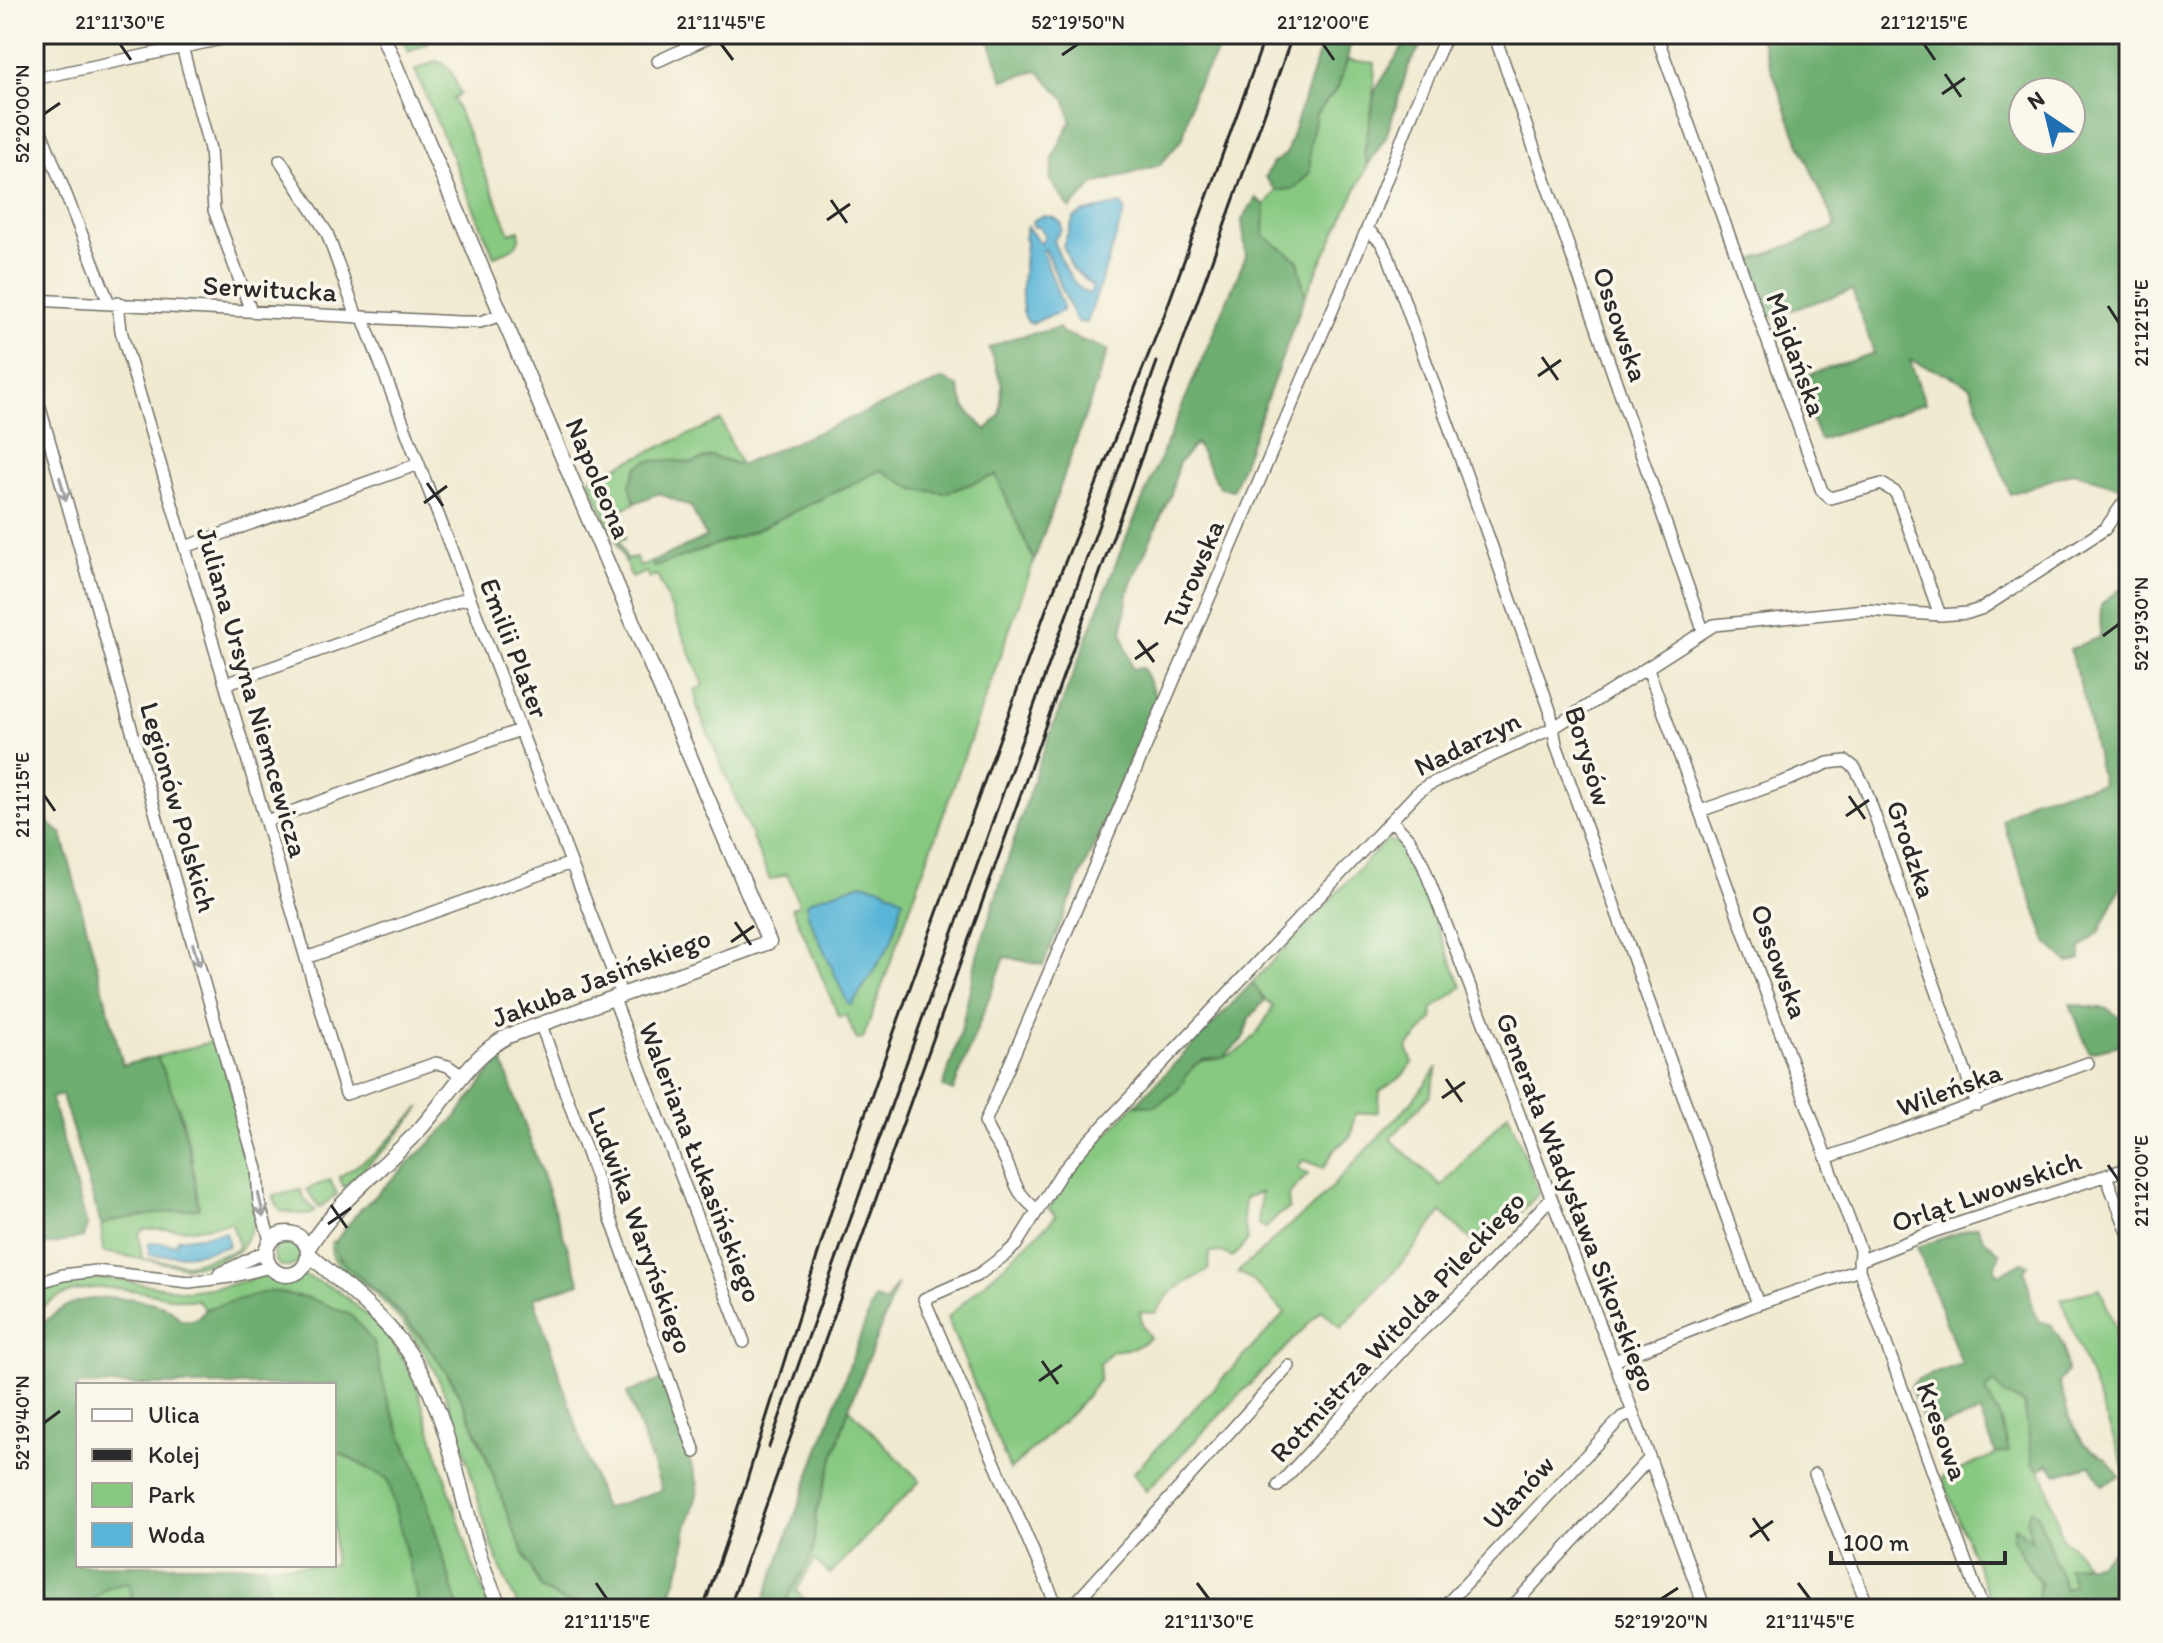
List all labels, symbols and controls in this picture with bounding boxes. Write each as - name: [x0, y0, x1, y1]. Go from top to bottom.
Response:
- text: 21°11'30"E: [75, 10, 165, 34]
- text: 21°11'45"E: [677, 10, 765, 34]
- text: 52°19'50"N: [1031, 10, 1125, 34]
- text: 21°12'00"E: [1277, 10, 1369, 34]
- text: 21°12'15"E: [1880, 10, 1968, 34]
- text: 52°20'00"N: [10, 65, 34, 163]
- north arrow: [2007, 76, 2087, 156]
- text: N: [2022, 85, 2050, 115]
- street label: Ossowska: [1586, 262, 1657, 386]
- street label: Serwitucka: [202, 268, 338, 309]
- text: 21°12'15"E: [2129, 279, 2153, 367]
- street label: Majdańska: [1759, 287, 1835, 421]
- street label: Napoleona: [558, 412, 640, 544]
- one-way arrow: [56, 476, 71, 502]
- street label: Turowska: [1155, 514, 1231, 634]
- street label: Juliana Ursyna Niemcewicza: [189, 523, 317, 862]
- street label: Emilii Plater: [473, 573, 557, 723]
- text: 52°19'30"N: [2129, 577, 2153, 671]
- street label: Legionów Polskich: [133, 698, 225, 916]
- street label: Borysów: [1558, 702, 1620, 810]
- street label: Nadarzyn: [1408, 703, 1526, 783]
- text: 21°11'15"E: [10, 752, 34, 838]
- street label: Grodzka: [1879, 796, 1945, 902]
- street label: Ossowska: [1744, 899, 1816, 1023]
- street label: Jakuba Jasińskiego: [487, 920, 715, 1034]
- one-way arrow: [190, 941, 205, 967]
- street label: Generała Władysława Sikorskiego: [1489, 1008, 1665, 1396]
- street label: Waleriana Łukasińskiego: [632, 1017, 770, 1307]
- street label: Wileńska: [1892, 1054, 2007, 1124]
- street label: Ludwika Waryńskiego: [581, 1102, 701, 1358]
- text: 21°12'00"E: [2129, 1135, 2153, 1227]
- street label: Orląt Lwowskich: [1887, 1143, 2085, 1239]
- street label: Rotmistrza Witolda Pileckiego: [1262, 1183, 1532, 1469]
- one-way arrow: [254, 1192, 269, 1218]
- text: 52°19'40"N: [10, 1375, 34, 1471]
- street label: Kresowa: [1910, 1377, 1977, 1485]
- legend: [76, 1383, 336, 1567]
- text: Ulica: [148, 1400, 200, 1429]
- text: Kolej: [148, 1440, 200, 1469]
- street label: Ułanów: [1475, 1447, 1561, 1537]
- text: Park: [148, 1480, 195, 1509]
- scale bar: [1831, 1515, 2005, 1565]
- text: Woda: [148, 1520, 205, 1549]
- text: 100 m: [1843, 1528, 1909, 1557]
- text: 21°11'15"E: [564, 1609, 650, 1633]
- text: 21°11'30"E: [1164, 1609, 1254, 1633]
- text: 52°19'20"N: [1614, 1609, 1708, 1633]
- text: 21°11'45"E: [1766, 1609, 1854, 1633]

